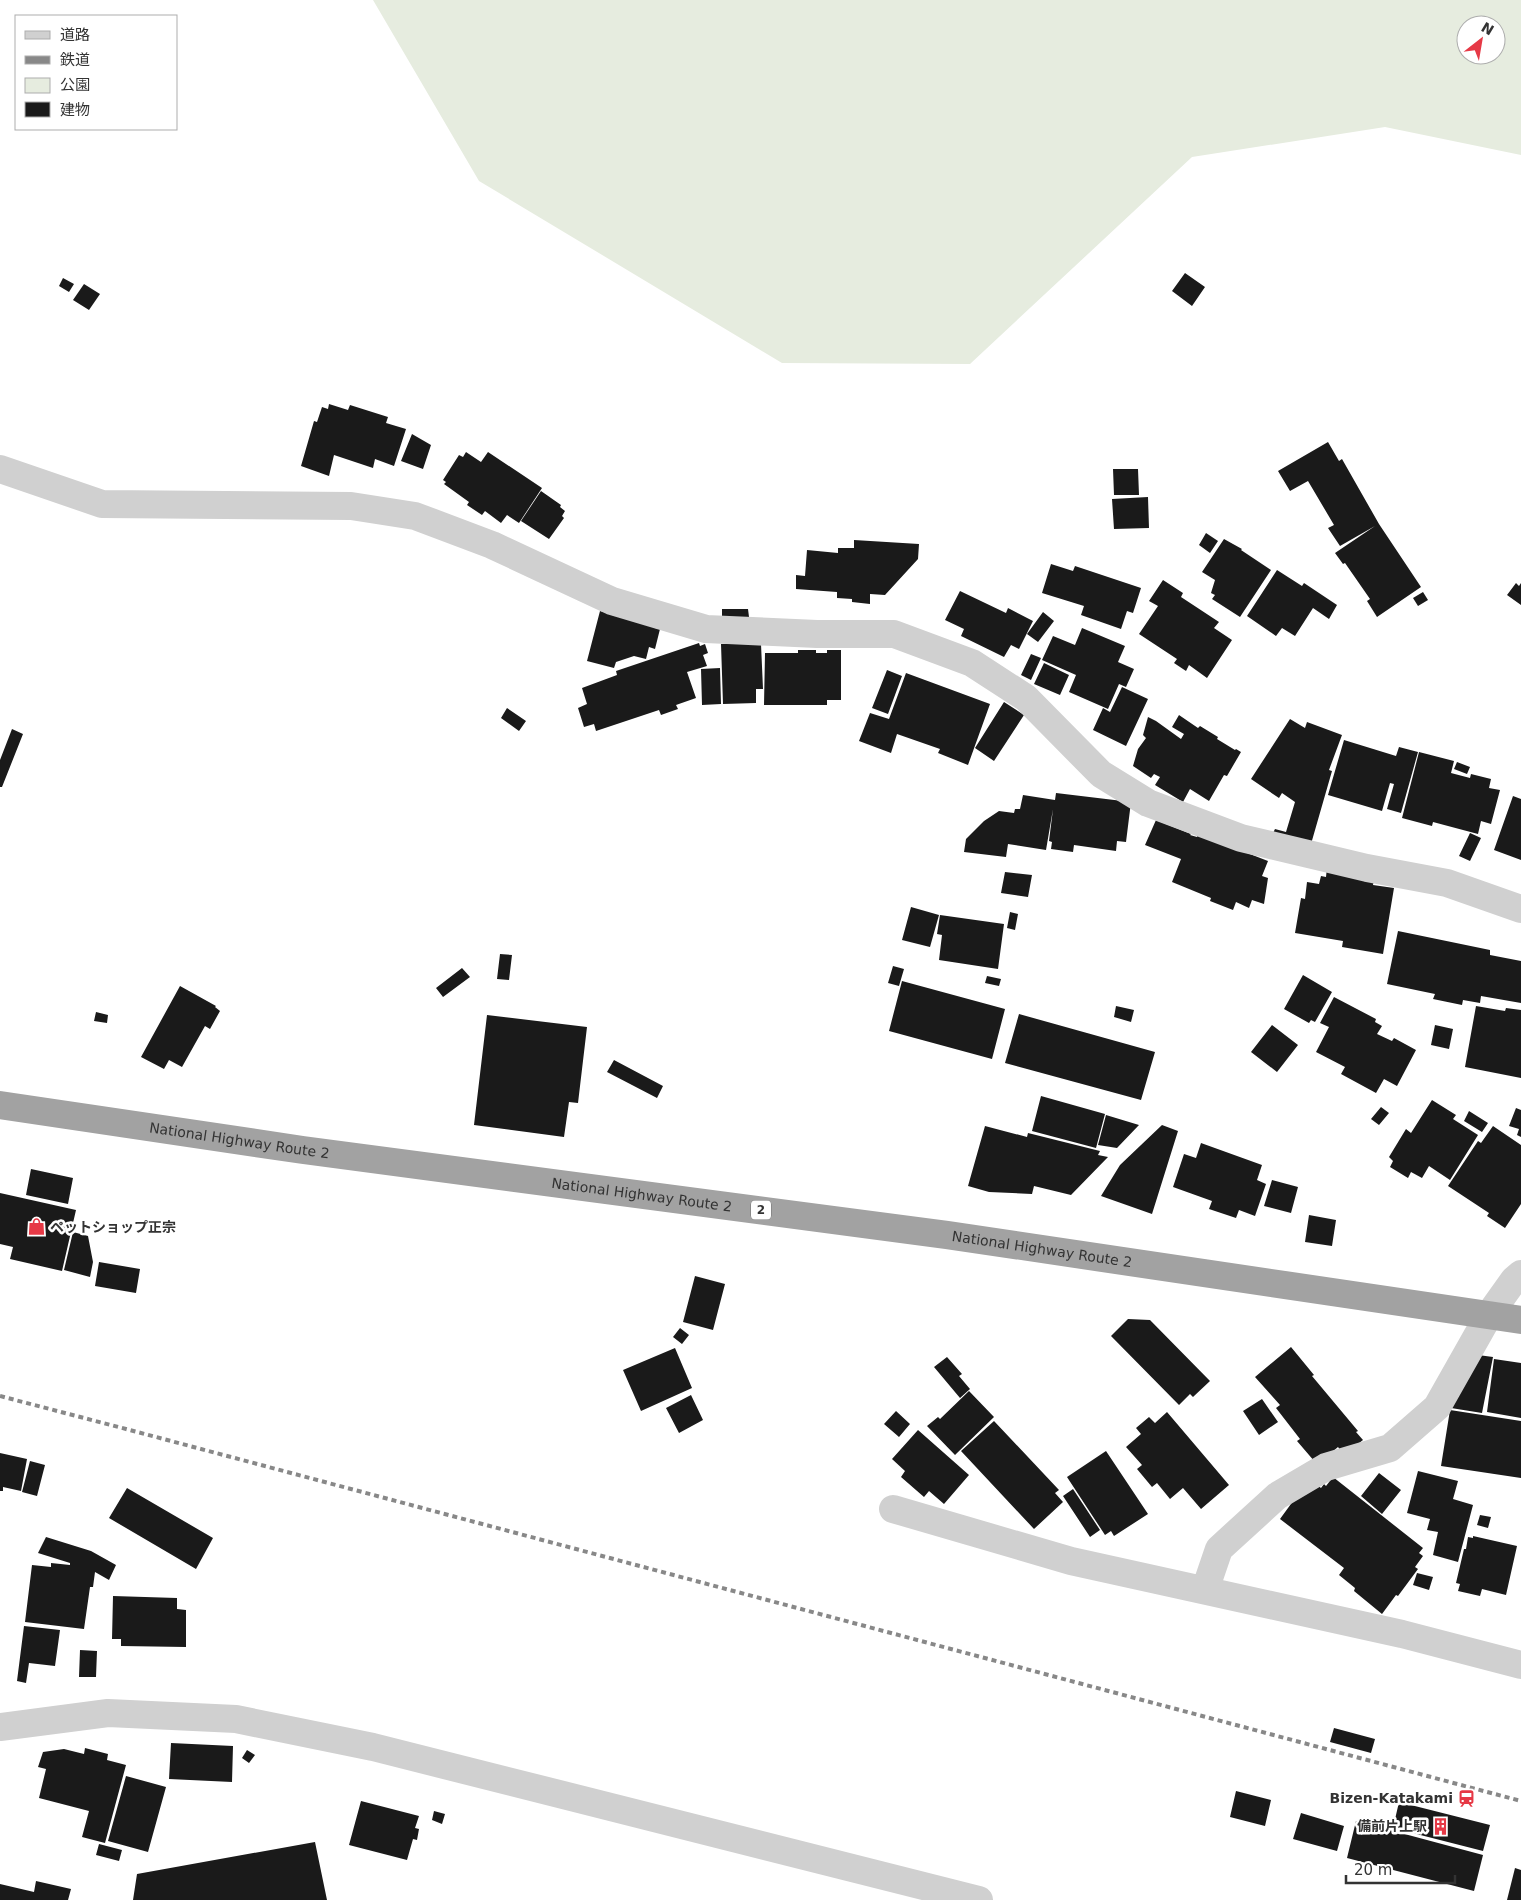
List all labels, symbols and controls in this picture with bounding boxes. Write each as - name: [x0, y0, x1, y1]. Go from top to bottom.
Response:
- legend: [15, 15, 178, 130]
- north arrow: [1456, 15, 1506, 65]
- text: N: [1479, 19, 1497, 39]
- text: 道路: [60, 26, 90, 44]
- text: 鉄道: [60, 51, 90, 69]
- text: 公園: [60, 76, 90, 94]
- text: 建物: [60, 101, 90, 119]
- street label: National Highway Route 2: [148, 1119, 330, 1161]
- street label: National Highway Route 2: [551, 1175, 733, 1215]
- road number: 2: [751, 1200, 771, 1220]
- shop icon: ペットショップ正宗: [26, 1217, 46, 1237]
- place label: ペットショップ正宗: [50, 1219, 176, 1235]
- street label: National Highway Route 2: [951, 1228, 1133, 1270]
- station icon: Bizen-Katakami: [1457, 1788, 1477, 1808]
- place label: Bizen-Katakami: [1330, 1790, 1453, 1806]
- building icon: 備前片上駅: [1431, 1816, 1451, 1836]
- place label: 備前片上駅: [1357, 1818, 1427, 1834]
- scale bar: [1346, 1852, 1455, 1884]
- text: 20 m: [1354, 1861, 1392, 1879]

